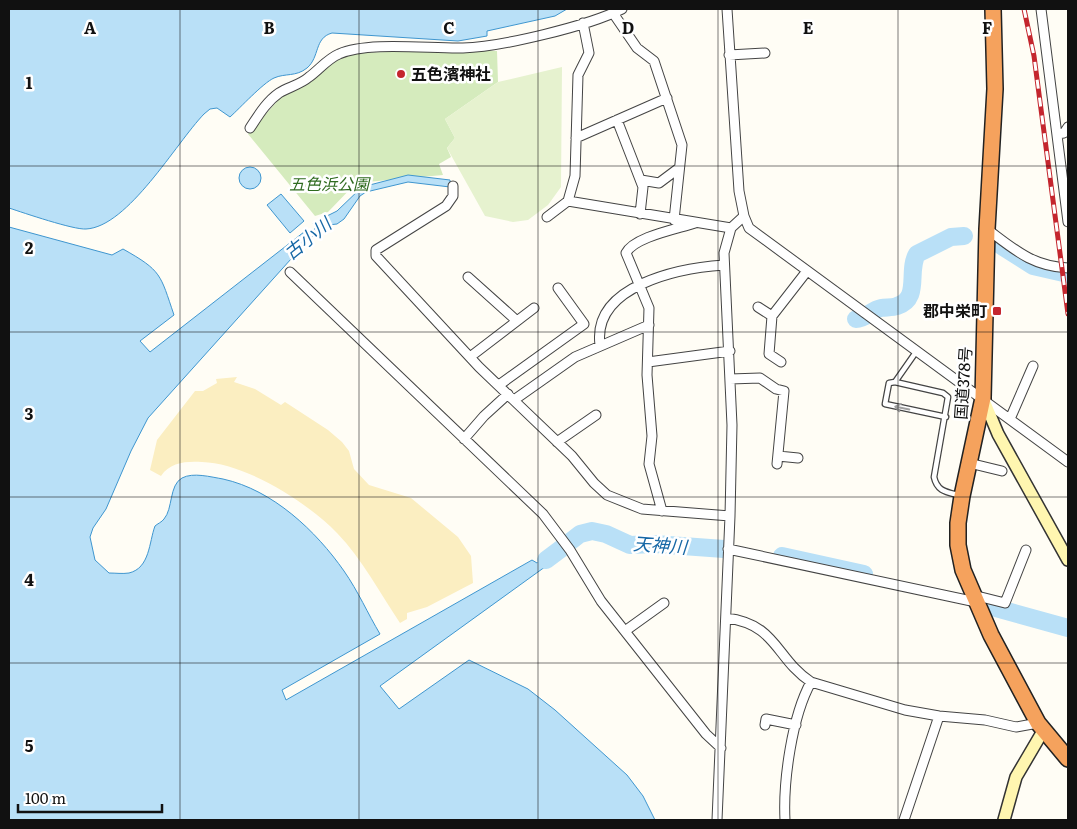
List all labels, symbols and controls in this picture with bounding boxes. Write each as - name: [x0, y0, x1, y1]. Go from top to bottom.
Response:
- text: A: [84, 15, 96, 39]
- text: B: [263, 15, 275, 39]
- text: C: [443, 15, 455, 39]
- text: D: [622, 15, 634, 39]
- text: E: [803, 15, 814, 39]
- text: F: [982, 15, 992, 39]
- place label: 五色濱神社: [411, 61, 491, 85]
- marker: 五色濱神社: [395, 68, 407, 80]
- text: 1: [26, 70, 33, 94]
- park label: 五色浜公園: [289, 171, 371, 195]
- water label: 古小川: [278, 209, 338, 265]
- text: 2: [25, 235, 34, 259]
- place label: 郡中栄町: [923, 298, 987, 322]
- marker: 郡中栄町: [991, 305, 1003, 317]
- street label: 国道378号: [947, 346, 977, 420]
- text: 3: [25, 401, 34, 425]
- one-way arrow: [894, 403, 910, 412]
- water label: 天神川: [632, 529, 690, 560]
- text: 4: [24, 567, 34, 591]
- text: 5: [25, 733, 34, 757]
- scale bar: [18, 782, 161, 814]
- text: 100 m: [25, 786, 66, 809]

